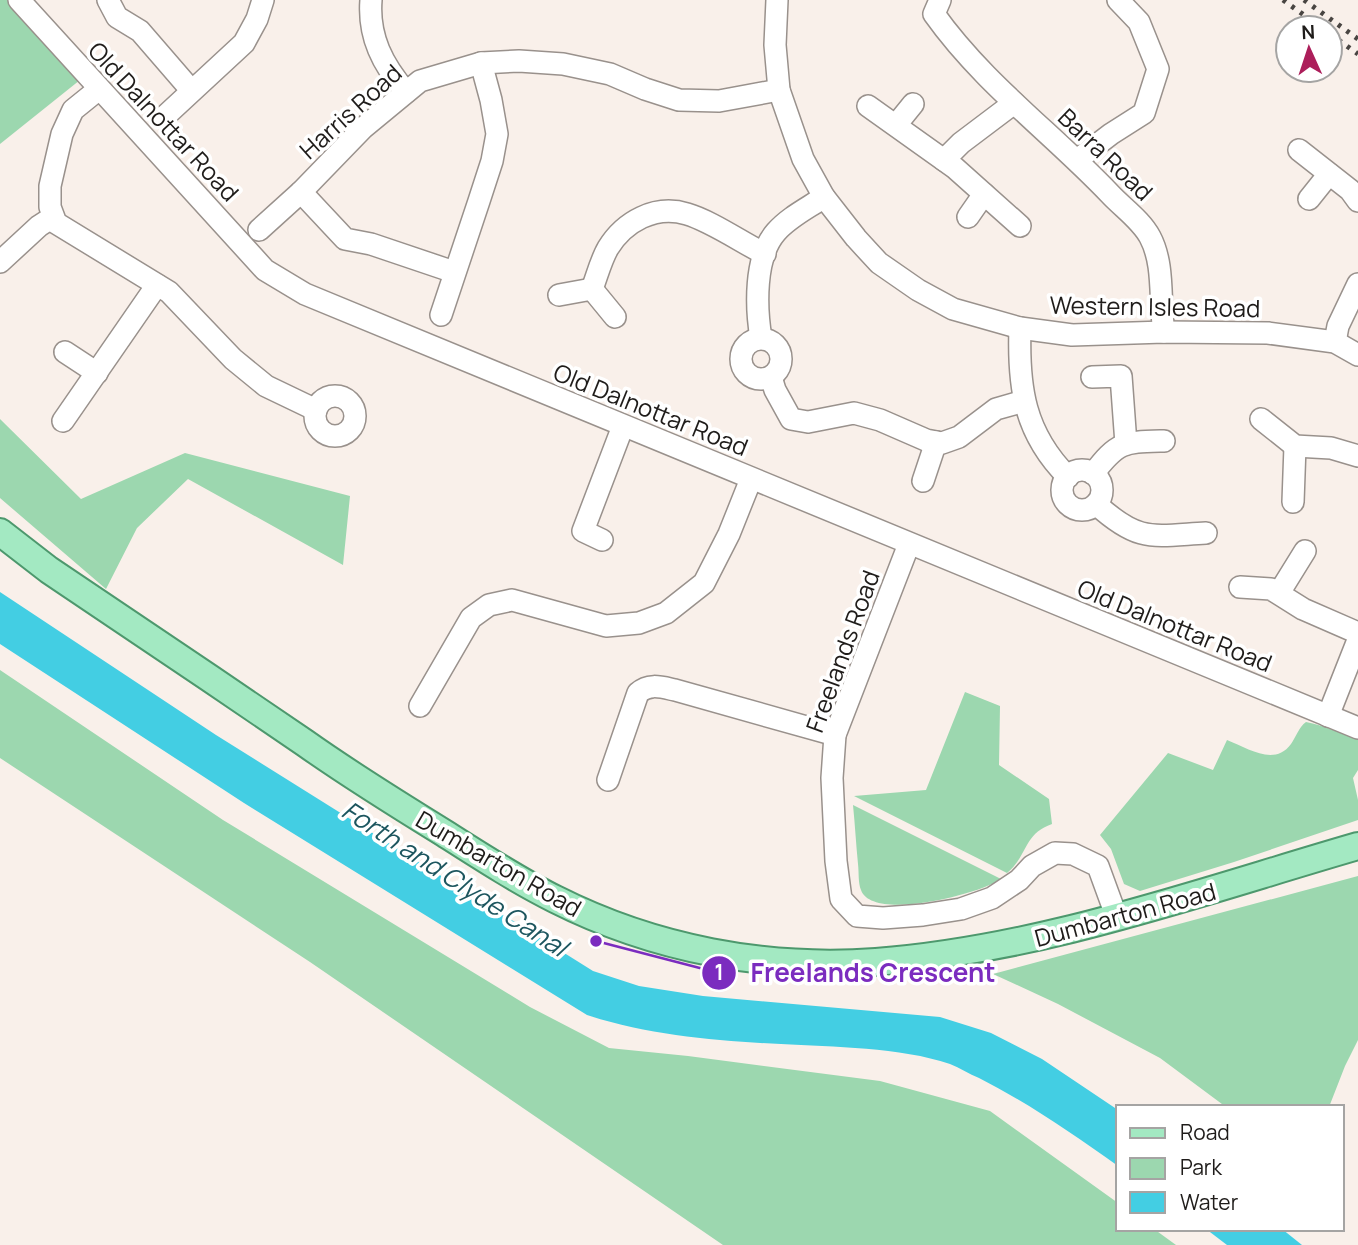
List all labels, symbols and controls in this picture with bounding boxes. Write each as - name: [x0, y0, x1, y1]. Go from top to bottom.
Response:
- north arrow: [1274, 14, 1344, 84]
- text: N: [1301, 19, 1316, 45]
- street label: Old Dalnottar Road: [81, 34, 247, 208]
- street label: Harris Road: [292, 56, 408, 166]
- street label: Barra Road: [1051, 100, 1161, 208]
- street label: Western Isles Road: [1049, 288, 1261, 324]
- street label: Old Dalnottar Road: [549, 355, 753, 463]
- street label: Freelands Road: [797, 565, 887, 737]
- street label: Old Dalnottar Road: [1073, 571, 1277, 679]
- water label: Forth and Clyde Canal: [336, 792, 577, 966]
- street label: Dumbarton Road: [410, 802, 588, 924]
- street label: Dumbarton Road: [1031, 874, 1219, 954]
- callout: Freelands Crescent: [702, 949, 1010, 996]
- text: Freelands Crescent: [750, 954, 996, 990]
- text: 1: [714, 958, 724, 986]
- legend: [1116, 1105, 1344, 1231]
- text: Road: [1180, 1118, 1230, 1146]
- text: Park: [1180, 1153, 1222, 1181]
- text: Water: [1180, 1188, 1239, 1216]

